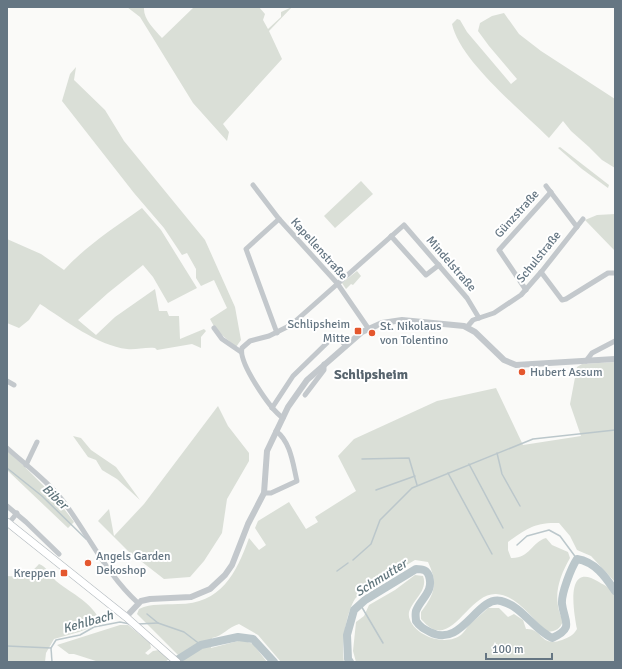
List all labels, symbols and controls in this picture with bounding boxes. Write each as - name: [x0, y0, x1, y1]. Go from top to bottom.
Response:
- street label: Günzstraße: [491, 187, 543, 241]
- street label: Kapellenstraße: [287, 215, 351, 283]
- street label: Schulstraße: [514, 228, 564, 286]
- street label: Mindelstraße: [423, 233, 479, 295]
- place label: Schlipsheim Mitte: [287, 317, 350, 346]
- place label: St. Nikolaus von Tolentino: [380, 319, 448, 348]
- marker: Schlipsheim Mitte: [353, 326, 363, 336]
- marker: St. Nikolaus von Tolentino: [367, 328, 377, 338]
- place label: Hubert Assum: [530, 365, 602, 380]
- district label: Schlipsheim: [334, 366, 408, 383]
- marker: Hubert Assum: [517, 367, 527, 377]
- water label: Biber: [39, 481, 73, 514]
- place label: Angels Garden Dekoshop: [96, 549, 171, 578]
- water label: Schmutter: [352, 555, 412, 600]
- marker: Angels Garden Dekoshop: [83, 558, 93, 568]
- place label: Kreppen: [13, 566, 56, 581]
- marker: Kreppen: [59, 568, 69, 578]
- water label: Kehlbach: [61, 607, 116, 637]
- scale bar: [486, 635, 552, 661]
- text: 100 m: [492, 642, 524, 657]

